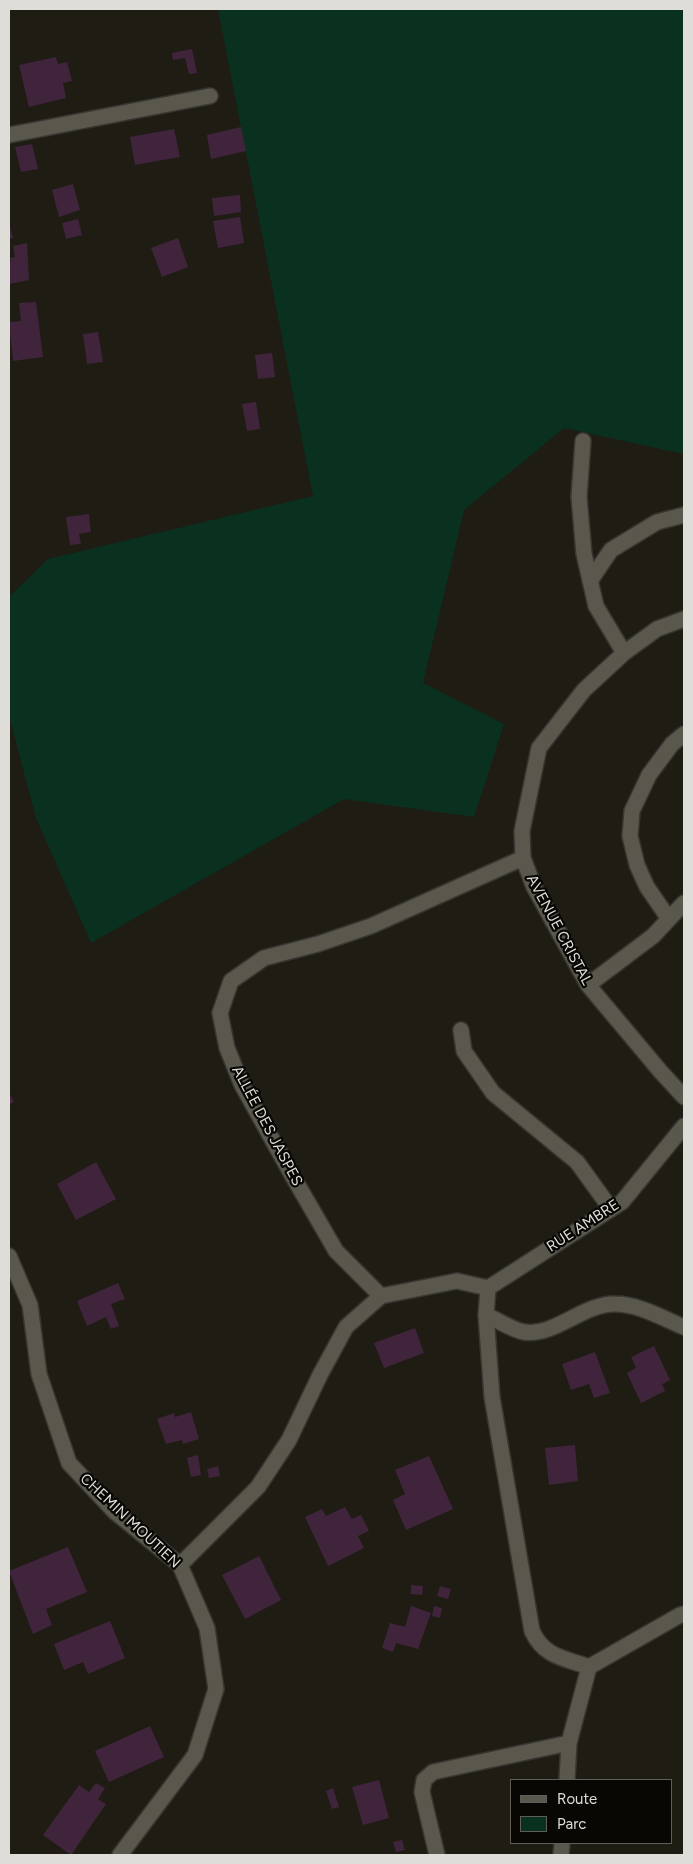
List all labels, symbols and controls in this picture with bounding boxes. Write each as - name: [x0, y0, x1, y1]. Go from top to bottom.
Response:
- street label: AVENUE CRISTAL: [522, 872, 596, 988]
- street label: ALLÉE DES JASPES: [228, 1063, 306, 1189]
- street label: RUE AMBRE: [543, 1196, 623, 1256]
- street label: CHEMIN MOUTIEN: [76, 1470, 184, 1572]
- legend: [510, 1779, 673, 1844]
- text: Route: [557, 1790, 597, 1808]
- text: Parc: [557, 1815, 586, 1833]

